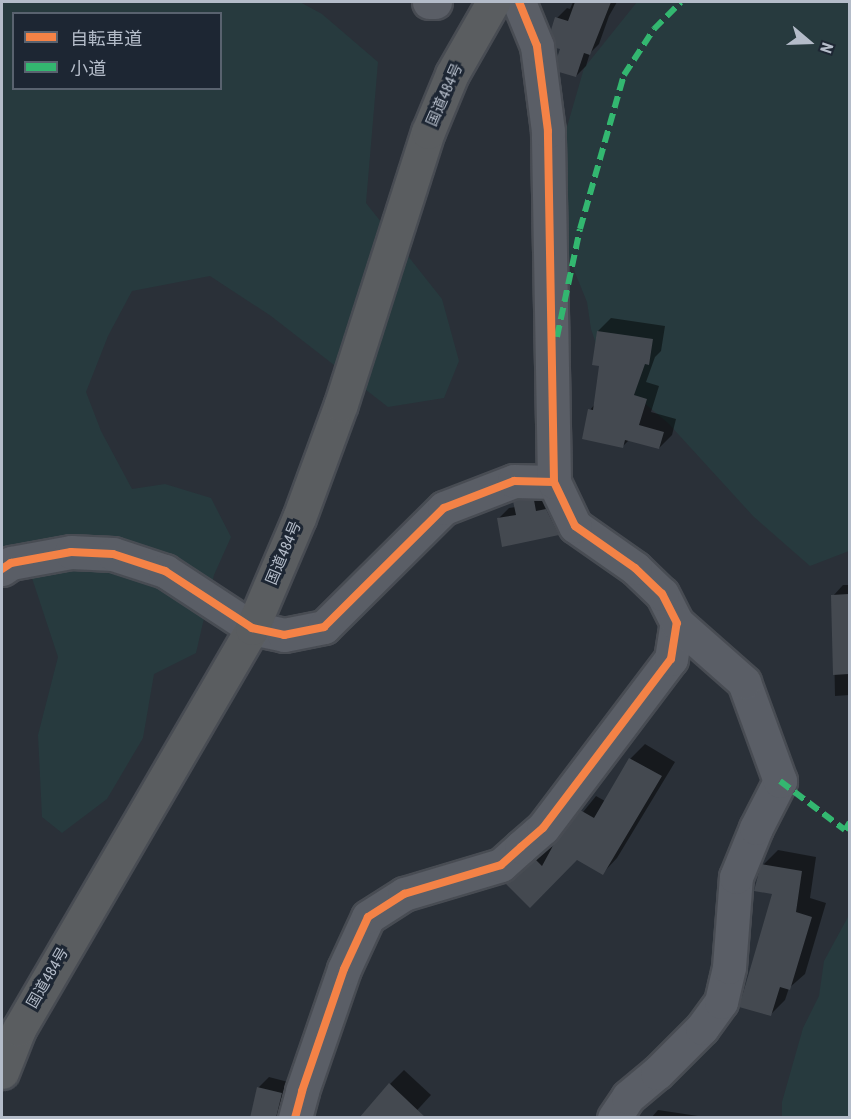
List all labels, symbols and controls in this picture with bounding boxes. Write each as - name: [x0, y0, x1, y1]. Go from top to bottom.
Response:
- legend: [12, 12, 222, 90]
- north arrow: [779, 12, 839, 72]
- text: 自転車道: [70, 28, 142, 49]
- text: N: [816, 40, 837, 56]
- text: 小道: [70, 58, 106, 79]
- street label: 国道484号: [423, 61, 467, 129]
- street label: 国道484号: [263, 519, 305, 587]
- street label: 国道484号: [23, 944, 73, 1012]

